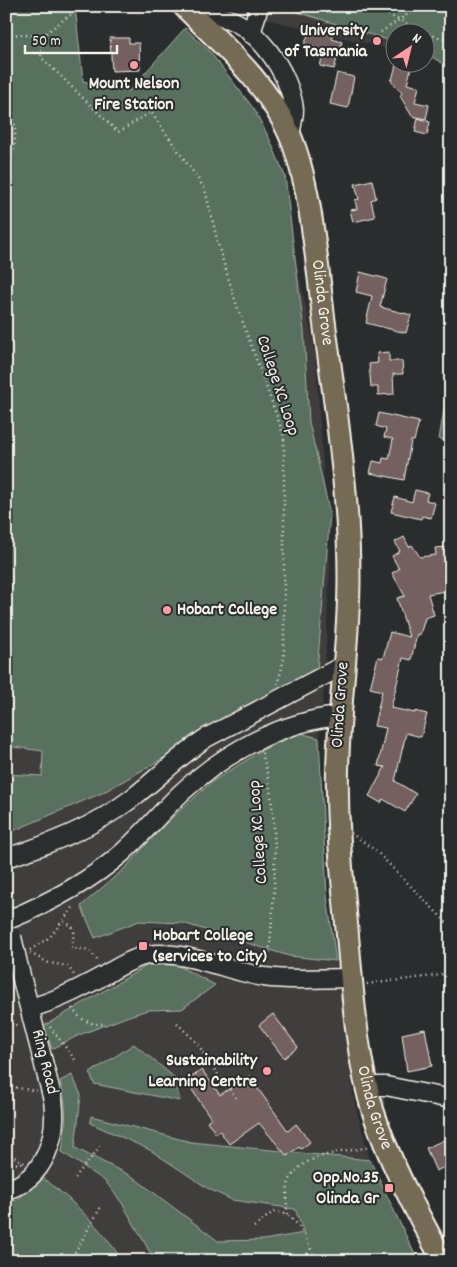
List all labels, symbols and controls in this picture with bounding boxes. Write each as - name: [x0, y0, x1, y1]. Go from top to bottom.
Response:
- place label: University of Tasmania: [284, 19, 368, 65]
- scale bar: [25, 22, 118, 54]
- north arrow: [384, 22, 434, 72]
- text: N: [408, 29, 425, 49]
- text: 50 m: [32, 31, 61, 53]
- marker: University of Tasmania: [371, 35, 383, 47]
- marker: Mount Nelson Fire Station: [128, 59, 140, 71]
- place label: Mount Nelson Fire Station: [89, 72, 179, 118]
- street label: Olinda Grove: [304, 258, 340, 347]
- street label: College XC Loop: [249, 333, 305, 439]
- place label: Hobart College: [177, 598, 277, 623]
- marker: Hobart College: [161, 604, 173, 616]
- street label: Olinda Grove: [326, 661, 356, 749]
- street label: College XC Loop: [243, 779, 275, 885]
- place label: Hobart College (services to City): [153, 924, 267, 970]
- marker: Hobart College (services to City): [137, 940, 149, 952]
- street label: Ring Road: [24, 1027, 64, 1097]
- place label: Sustainability Learning Centre: [148, 1049, 258, 1095]
- street label: Olinda Grove: [350, 1064, 399, 1154]
- marker: Sustainability Learning Centre: [261, 1065, 273, 1077]
- place label: Opp.No.35 Olinda Gr: [313, 1166, 379, 1212]
- marker: Opp.No.35 Olinda Gr: [383, 1182, 395, 1194]

